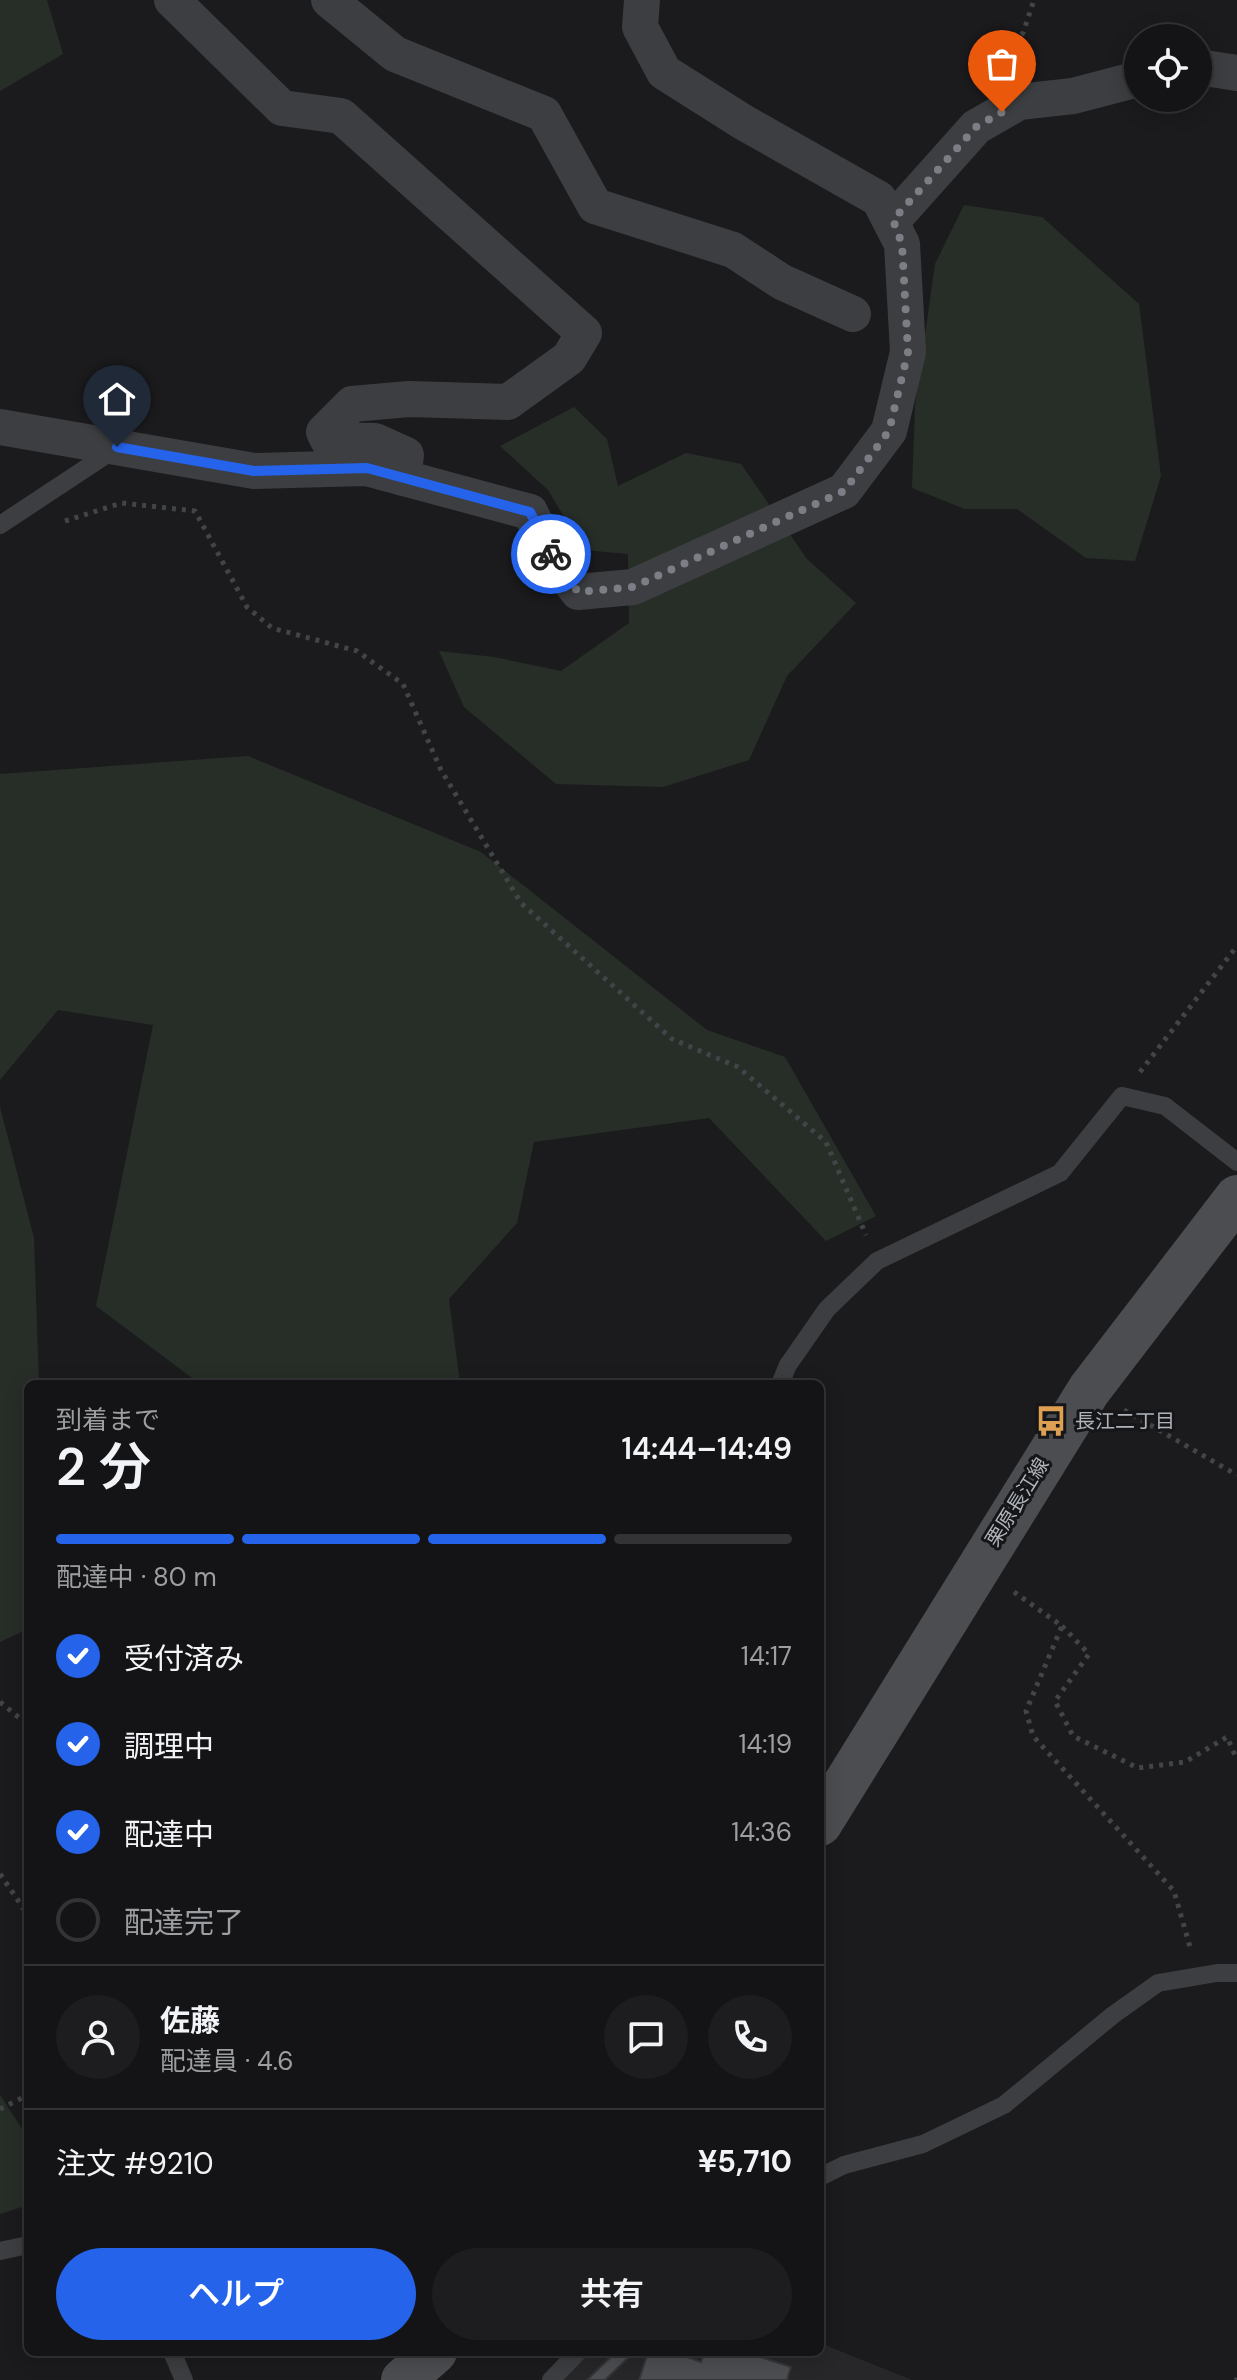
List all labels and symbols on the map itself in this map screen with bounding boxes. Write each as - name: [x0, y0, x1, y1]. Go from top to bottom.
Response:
- pin: [968, 30, 1036, 112]
- pin: [83, 365, 151, 447]
- courier: [511, 514, 591, 594]
- bus stop icon: 長江二丁目: [1034, 1404, 1068, 1438]
- place label: 長江二丁目: [1075, 1408, 1175, 1434]
- street label: 栗原長江線: [979, 1453, 1055, 1551]

